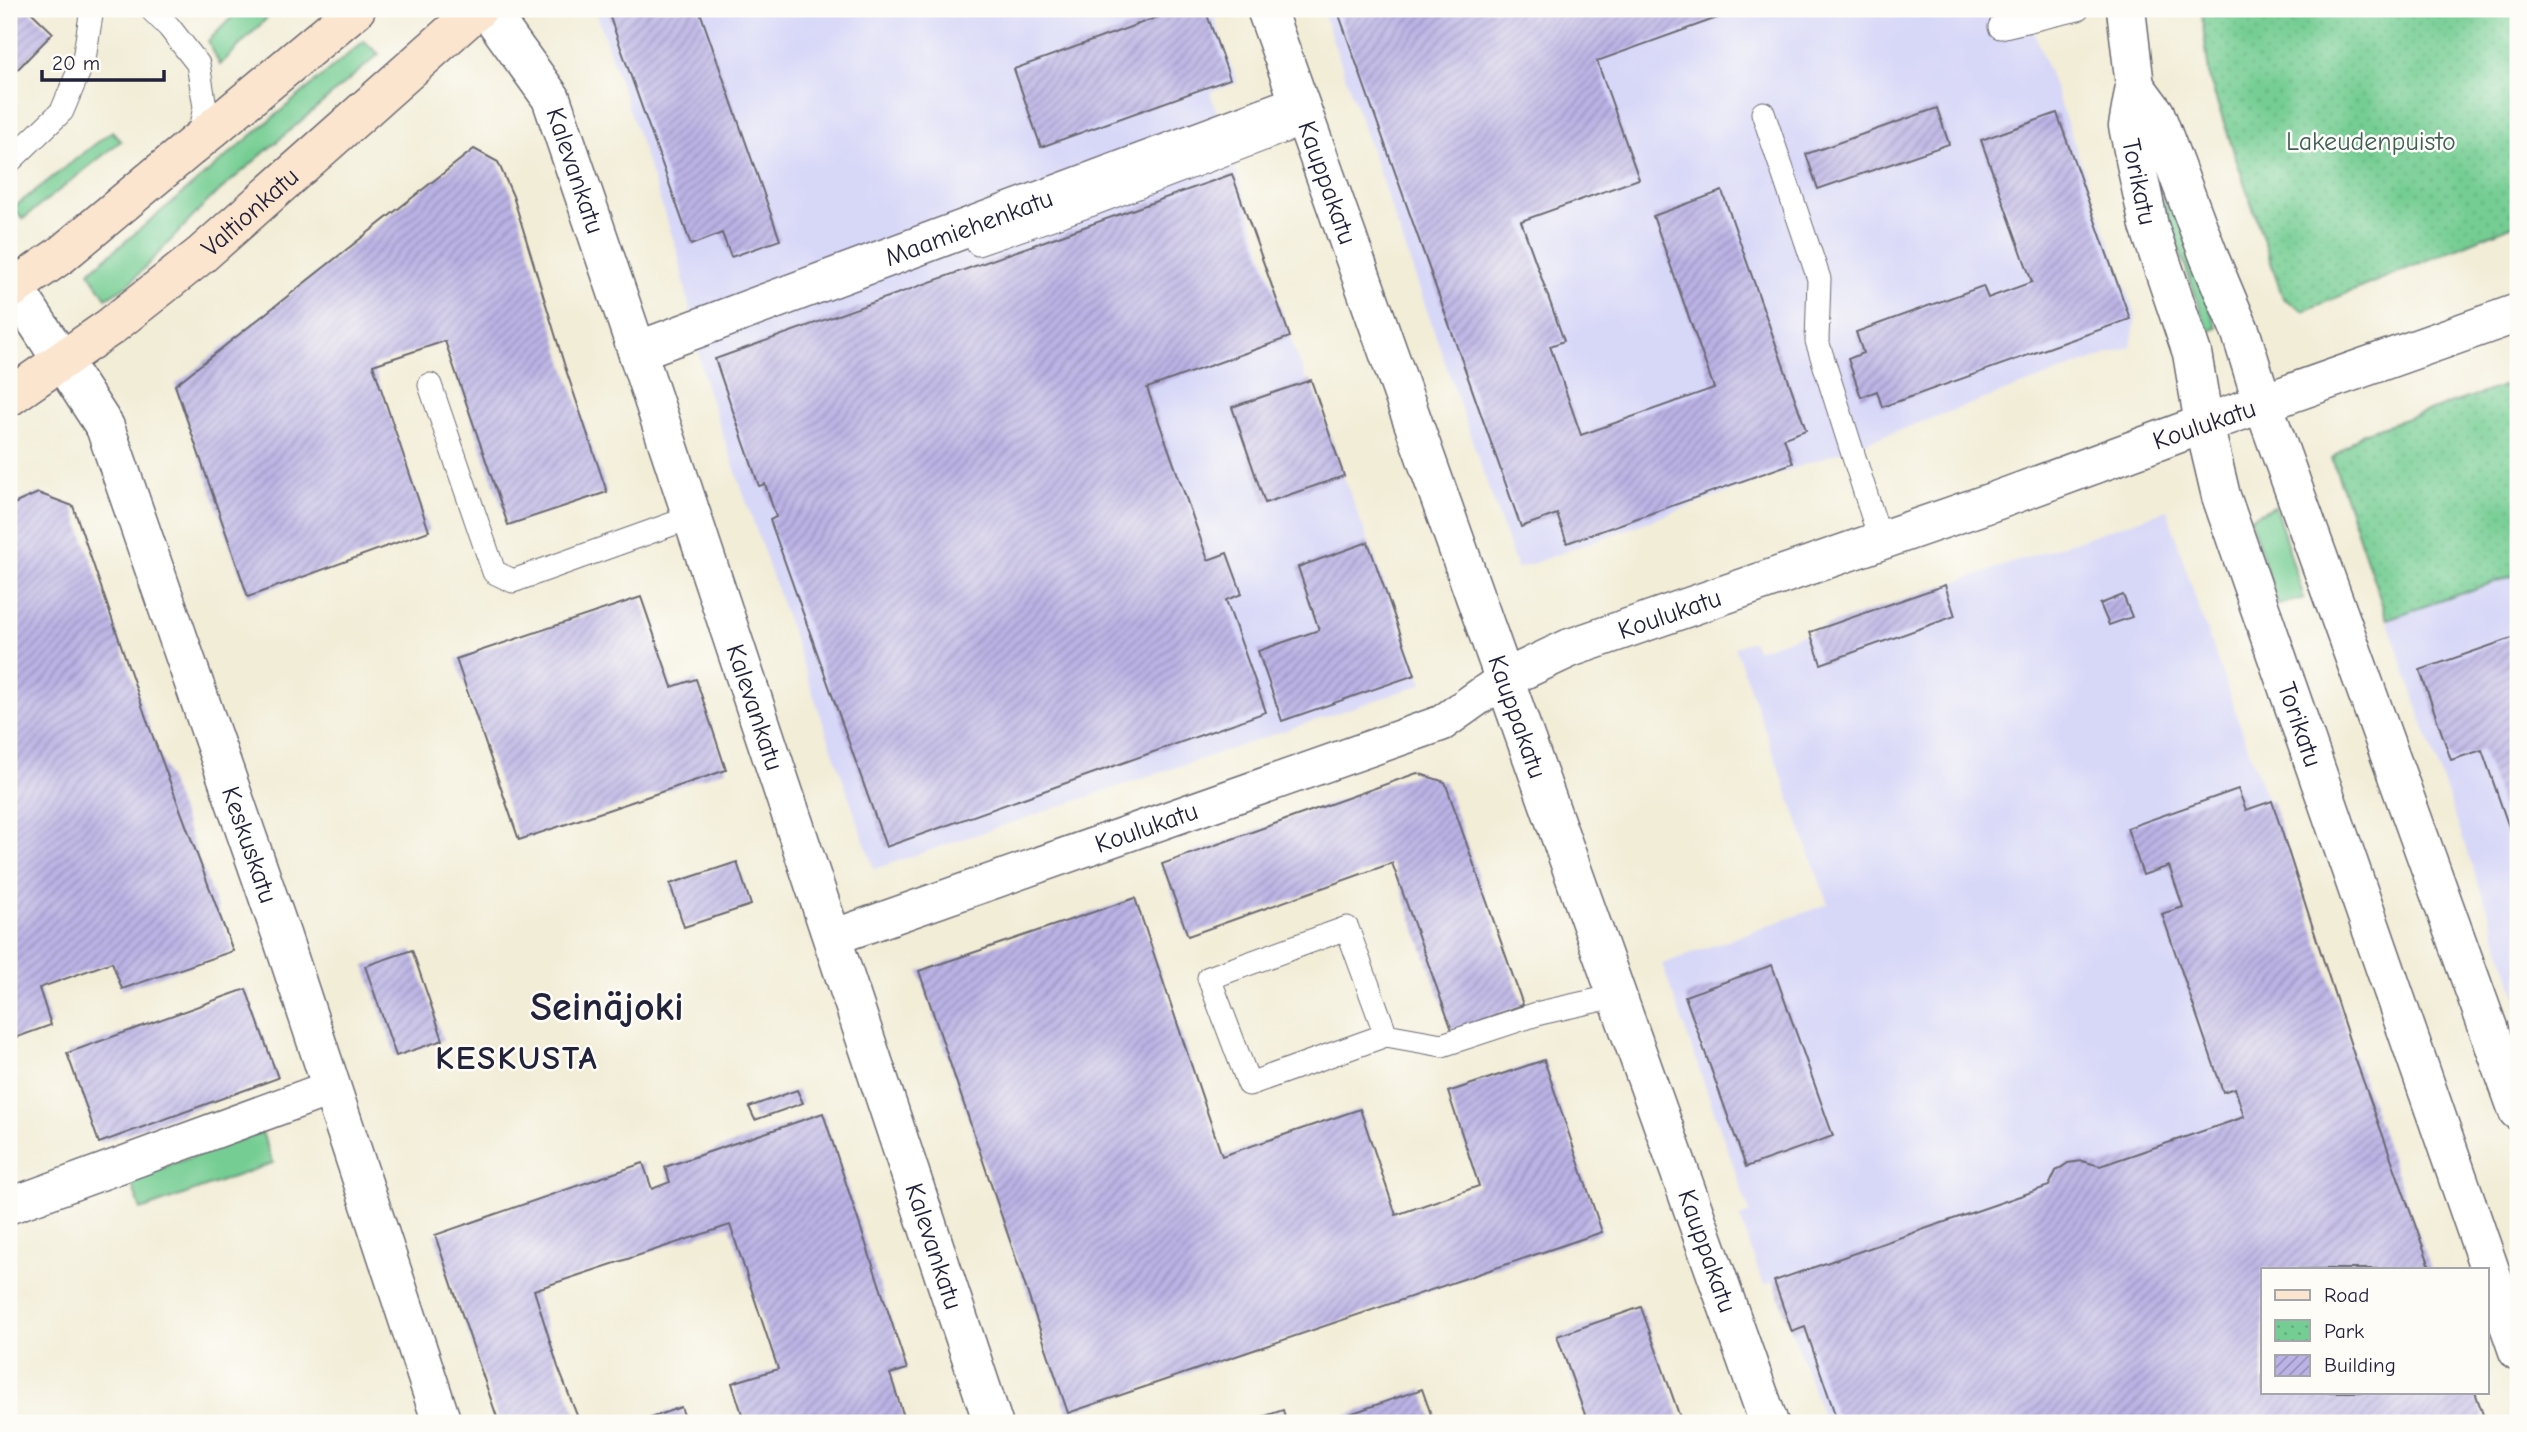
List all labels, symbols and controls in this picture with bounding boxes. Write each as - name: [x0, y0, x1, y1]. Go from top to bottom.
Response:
- scale bar: [42, 38, 164, 82]
- text: 20 m: [52, 51, 100, 75]
- street label: Kalevankatu: [539, 104, 610, 238]
- street label: Kauppakatu: [1291, 117, 1362, 248]
- park label: Lakeudenpuisto: [2286, 127, 2456, 157]
- street label: Torikatu: [2115, 136, 2162, 228]
- street label: Valtionkatu: [196, 162, 305, 263]
- street label: Maamiehenkatu: [881, 183, 1057, 273]
- street label: Koulukatu: [2149, 393, 2260, 457]
- street label: Koulukatu: [1614, 583, 1725, 646]
- street label: Kalevankatu: [719, 640, 789, 774]
- street label: Kauppakatu: [1481, 651, 1552, 782]
- street label: Torikatu: [2271, 678, 2328, 771]
- street label: Keskuskatu: [215, 783, 283, 907]
- street label: Koulukatu: [1091, 796, 1202, 860]
- district label: Seinäjoki: [530, 984, 684, 1030]
- district label: KESKUSTA: [435, 1039, 599, 1077]
- street label: Kalevankatu: [898, 1179, 968, 1313]
- street label: Kauppakatu: [1671, 1186, 1742, 1317]
- legend: [2261, 1268, 2488, 1394]
- text: Road: [2324, 1283, 2369, 1307]
- text: Park: [2324, 1319, 2364, 1343]
- text: Building: [2324, 1353, 2396, 1377]

